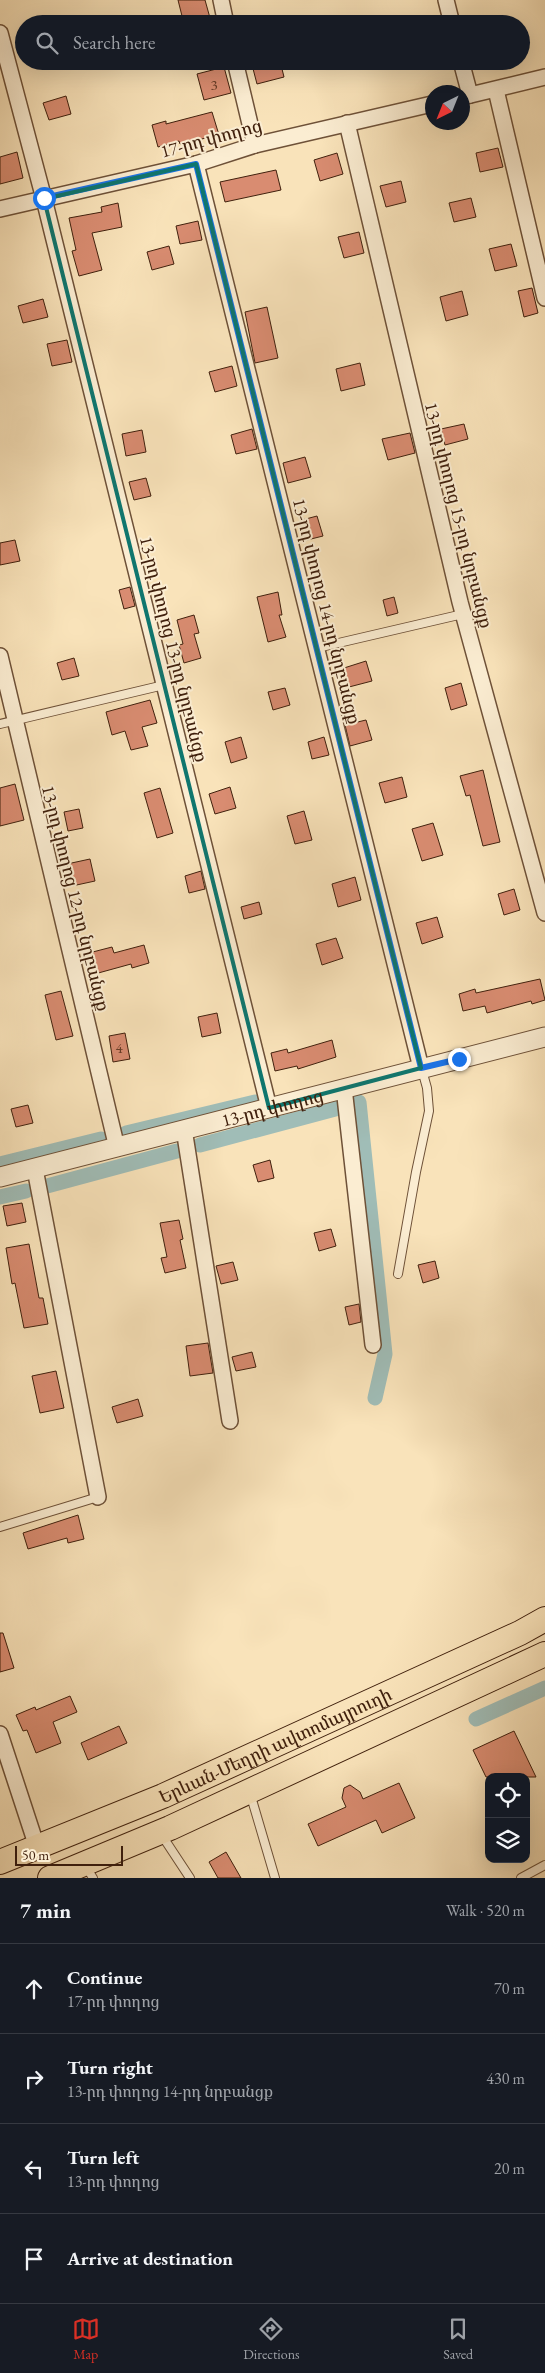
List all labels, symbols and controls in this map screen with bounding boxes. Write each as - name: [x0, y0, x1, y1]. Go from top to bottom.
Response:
- search box: [15, 15, 530, 70]
- icon: search: [33, 29, 61, 57]
- text: Search here: [73, 30, 155, 55]
- house number: 3: [210, 75, 218, 94]
- north arrow: [425, 85, 470, 130]
- street label: 17-րդ փողոց: [158, 113, 264, 163]
- route start: [33, 187, 56, 210]
- street label: 13-րդ փողոց 15-րդ նրբանցք: [420, 400, 498, 630]
- street label: 13-րդ փողոց 14-րդ նրբանցք: [288, 496, 366, 726]
- street label: 13-րդ փողոց 13-րդ նրբանցք: [135, 534, 213, 764]
- street label: 13-րդ փողոց 12-րդ նրբանցք: [37, 783, 115, 1013]
- house number: 4: [115, 1038, 123, 1057]
- route end: [448, 1048, 471, 1071]
- street label: 13-րդ փողոց: [219, 1083, 325, 1131]
- street label: Երևան-Մեղրի ավտոմայրուղի: [155, 1682, 395, 1808]
- map controls: [485, 1773, 530, 1863]
- button: locate: [485, 1773, 530, 1818]
- button: layers: [485, 1818, 530, 1863]
- scale bar: [15, 1843, 122, 1866]
- text: 50 m: [22, 1846, 49, 1864]
- text: 7 min: [20, 1897, 71, 1924]
- text: Walk · 520 m: [446, 1900, 525, 1921]
- text: Continue: [67, 1965, 142, 1990]
- icon: ahead: [20, 1975, 48, 2003]
- text: 70 m: [494, 1978, 525, 1999]
- text: 17-րդ փողոց: [67, 1991, 159, 2012]
- text: Turn right: [67, 2055, 153, 2080]
- icon: right: [20, 2065, 48, 2093]
- text: 430 m: [486, 2068, 525, 2089]
- text: 13-րդ փողոց 14-րդ նրբանցք: [67, 2081, 273, 2102]
- text: Turn left: [67, 2145, 139, 2170]
- icon: left: [20, 2155, 48, 2183]
- text: 20 m: [494, 2158, 525, 2179]
- text: 13-րդ փողոց: [67, 2171, 159, 2192]
- icon: arrive: [20, 2245, 48, 2273]
- text: Arrive at destination: [67, 2246, 233, 2271]
- tab: Map: [72, 2315, 100, 2363]
- tab: Directions: [243, 2315, 300, 2363]
- tab: Saved: [443, 2315, 473, 2363]

